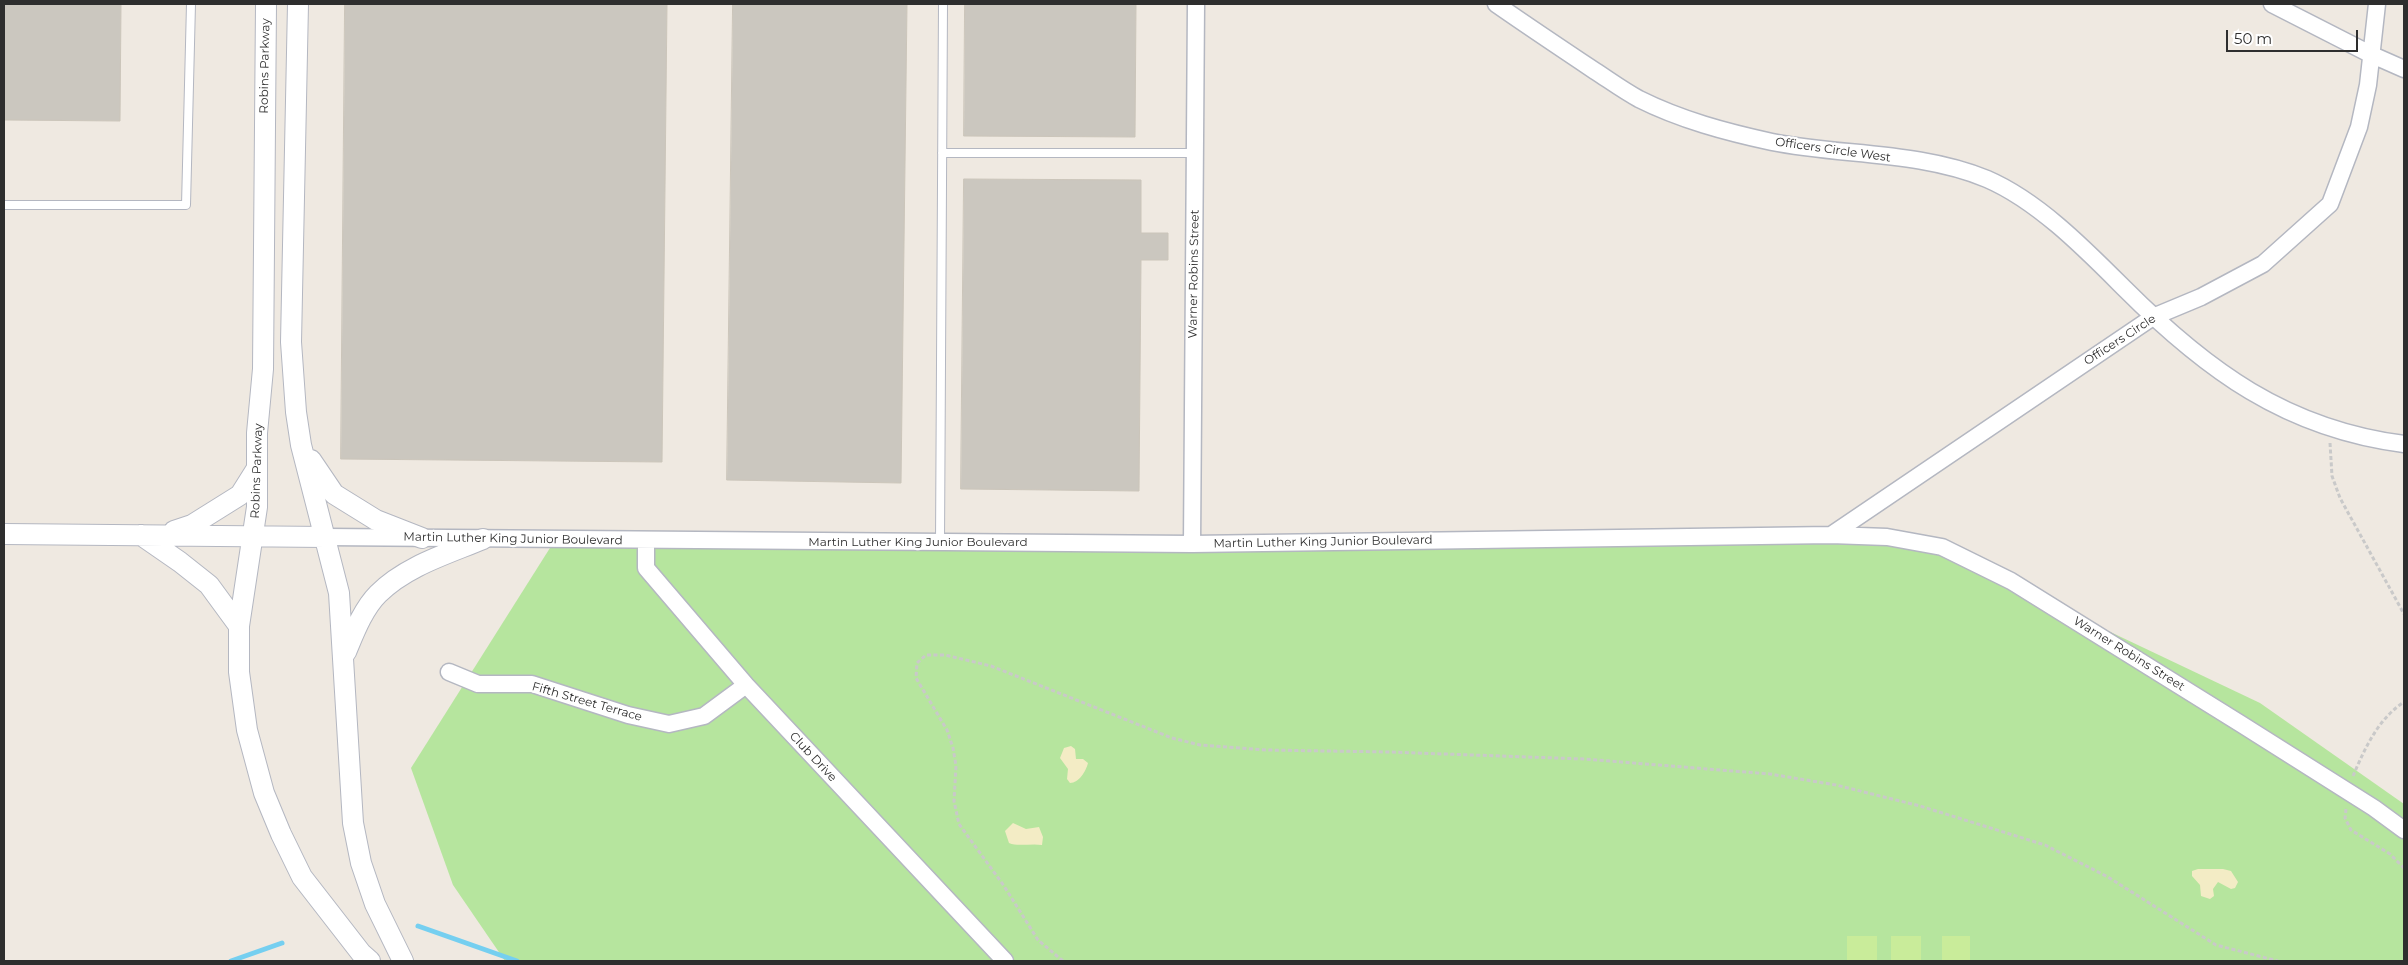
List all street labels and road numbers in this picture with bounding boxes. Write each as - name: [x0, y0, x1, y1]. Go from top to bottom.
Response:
- street label: Robins Parkway: [257, 18, 273, 114]
- street label: Officers Circle West: [1774, 135, 1892, 165]
- street label: Warner Robins Street: [1186, 210, 1202, 338]
- street label: Officers Circle: [2081, 311, 2159, 369]
- street label: Robins Parkway: [248, 423, 266, 519]
- street label: Martin Luther King Junior Boulevard: [403, 530, 623, 548]
- street label: Martin Luther King Junior Boulevard: [1213, 533, 1433, 551]
- street label: Martin Luther King Junior Boulevard: [808, 535, 1028, 549]
- street label: Warner Robins Street: [2071, 614, 2187, 694]
- street label: Fifth Street Terrace: [530, 679, 644, 725]
- street label: Club Drive: [786, 729, 840, 785]

